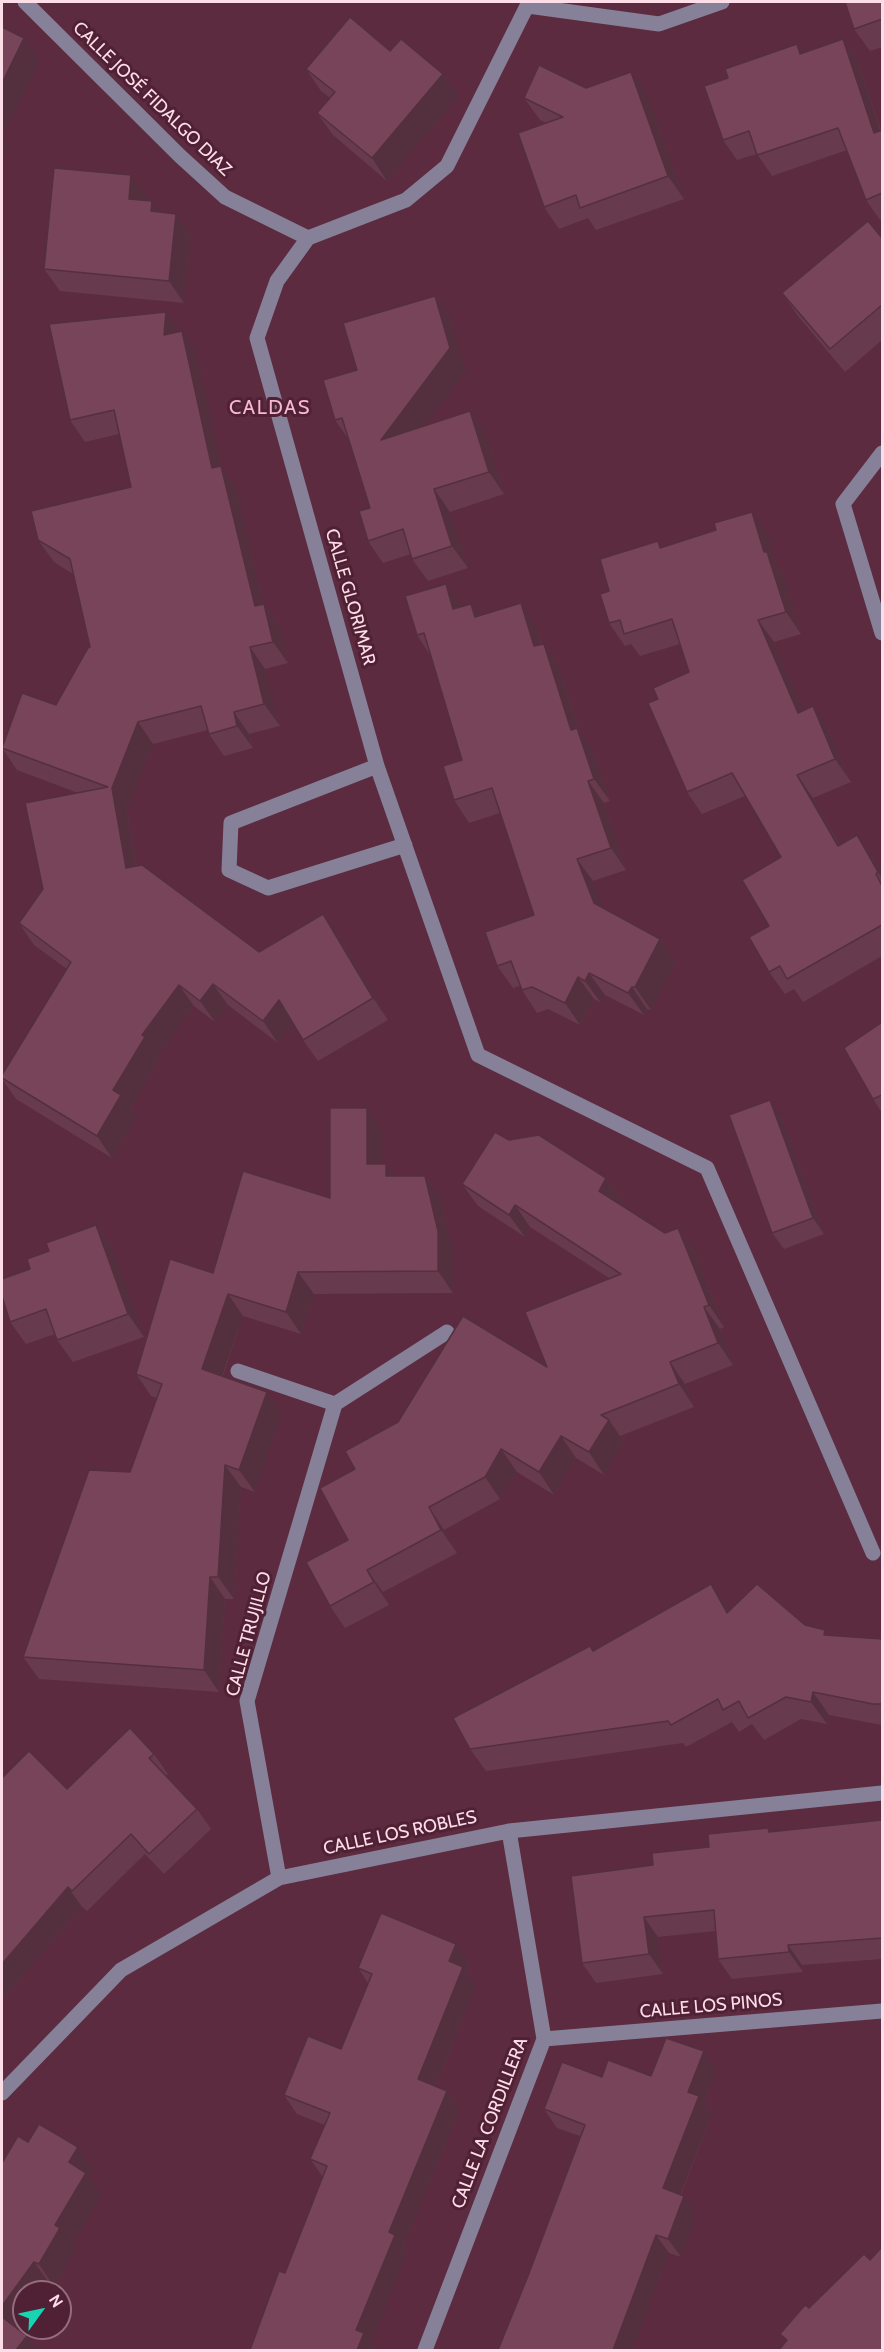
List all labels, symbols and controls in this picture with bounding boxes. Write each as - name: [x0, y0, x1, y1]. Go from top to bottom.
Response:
- street label: CALLE JOSÉ FIDALGO DIAZ: [68, 17, 236, 181]
- district label: CALDAS: [229, 396, 311, 420]
- street label: CALLE GLORIMAR: [320, 526, 380, 668]
- street label: CALLE TRUJILLO: [222, 1569, 276, 1699]
- street label: CALLE LOS ROBLES: [321, 1806, 479, 1860]
- street label: CALLE LOS PINOS: [639, 1989, 783, 2023]
- street label: CALLE LA CORDILLERA: [447, 2034, 533, 2212]
- north arrow: [12, 2280, 72, 2340]
- text: N: [45, 2291, 67, 2311]

